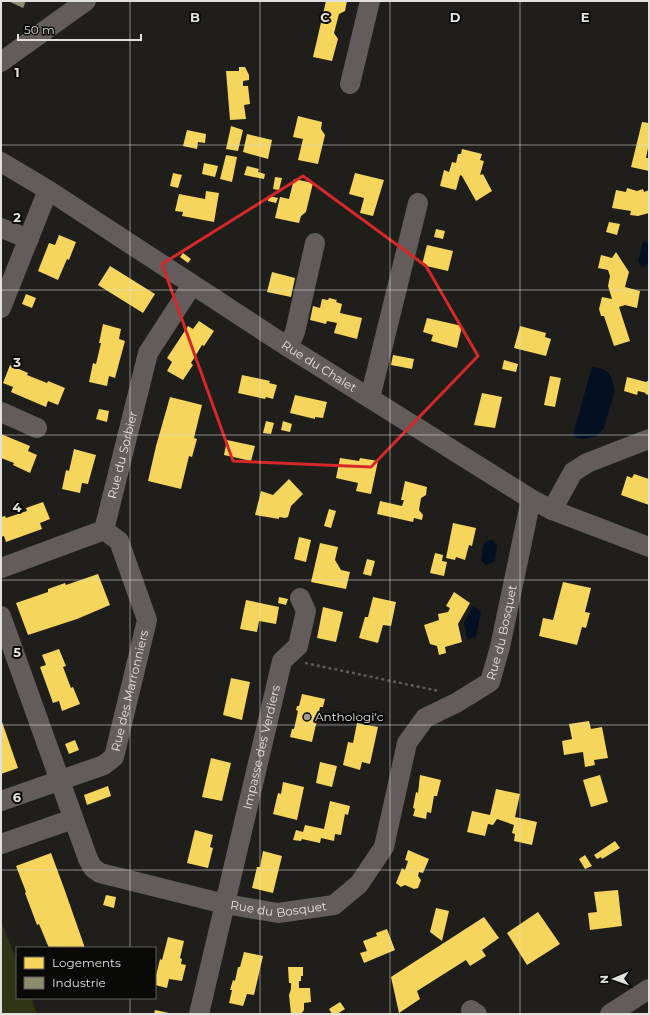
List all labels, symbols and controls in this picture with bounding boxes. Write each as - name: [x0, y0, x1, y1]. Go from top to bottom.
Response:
- text: B: [190, 9, 200, 25]
- text: C: [320, 9, 330, 25]
- text: D: [450, 9, 461, 25]
- text: E: [581, 9, 590, 25]
- scale bar: [18, 16, 141, 42]
- text: 50 m: [24, 22, 55, 37]
- text: 1: [14, 64, 20, 80]
- text: 2: [13, 209, 21, 225]
- street label: Rue du Chalet: [279, 337, 360, 395]
- text: 3: [12, 354, 21, 370]
- street label: Rue du Sorbier: [104, 409, 140, 500]
- text: 4: [13, 499, 22, 515]
- street label: Rue du Bosquet: [483, 583, 520, 682]
- street label: Rue des Marronniers: [108, 628, 151, 753]
- text: 5: [13, 644, 21, 660]
- street label: Impasse des Verdiers: [239, 683, 283, 811]
- place label: Anthologi'c: [315, 709, 384, 724]
- marker: Anthologi'c: [302, 712, 312, 722]
- text: 6: [13, 789, 22, 805]
- street label: Rue du Bosquet: [229, 897, 328, 920]
- legend: [16, 947, 156, 999]
- text: Logements: [52, 955, 121, 970]
- north arrow: [594, 959, 634, 999]
- text: Industrie: [52, 975, 106, 990]
- text: N: [597, 975, 611, 984]

